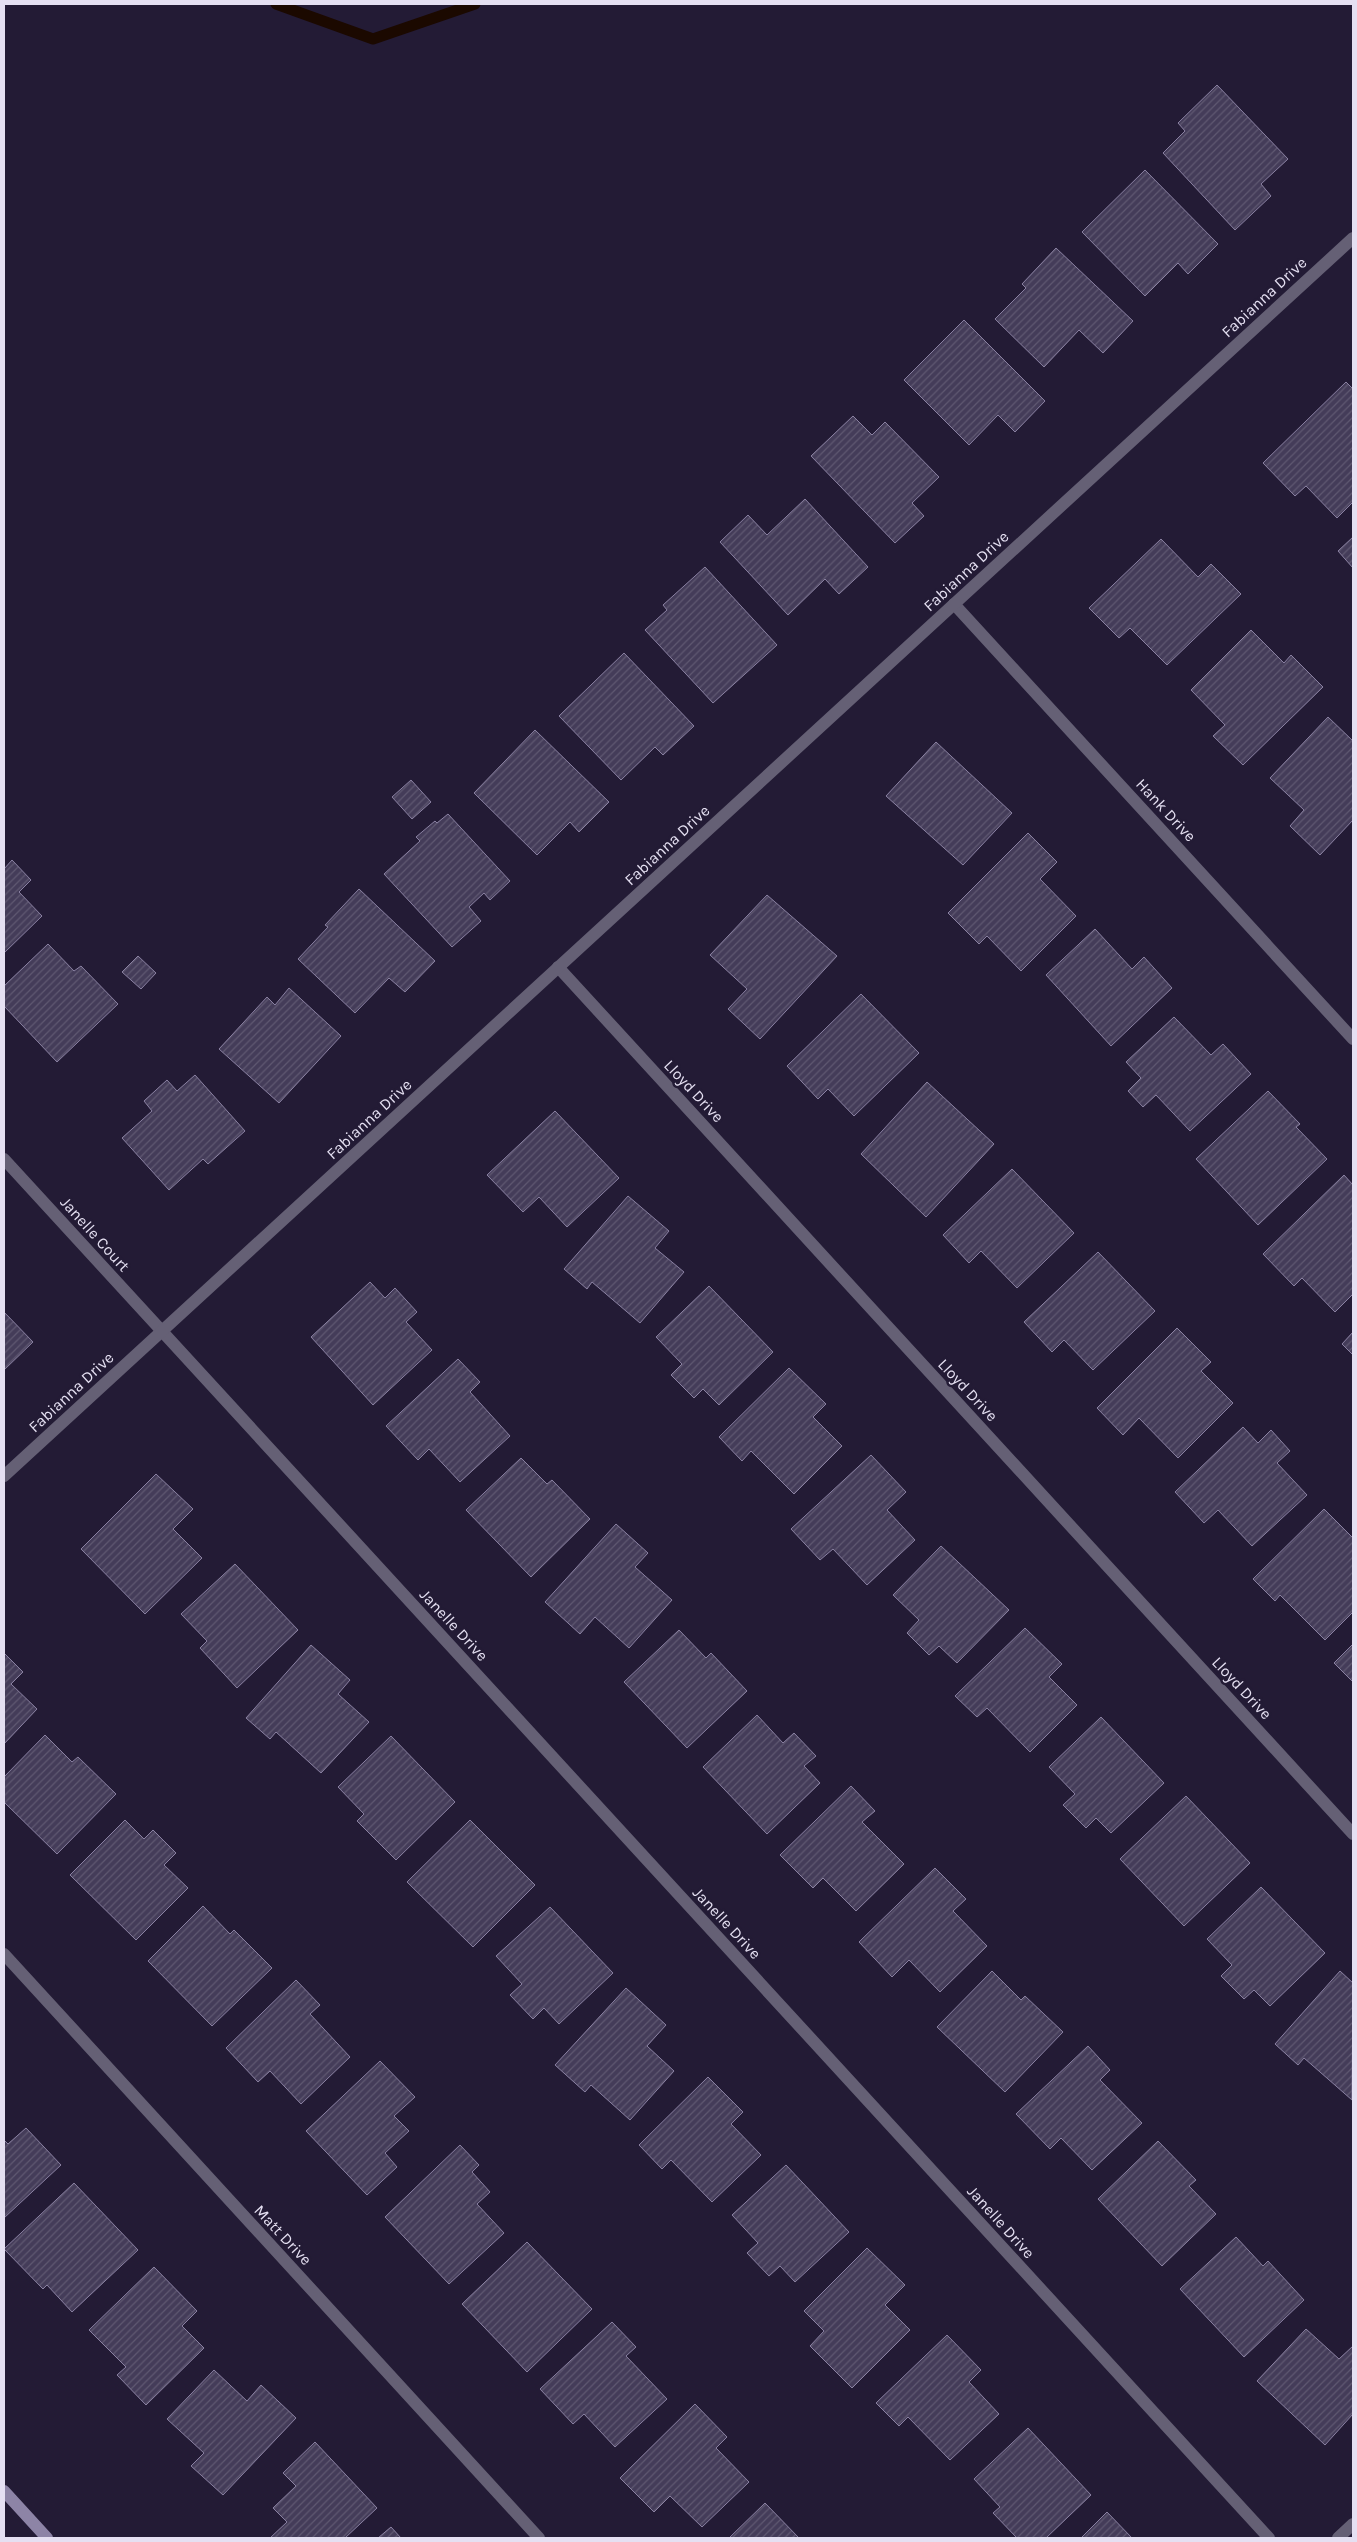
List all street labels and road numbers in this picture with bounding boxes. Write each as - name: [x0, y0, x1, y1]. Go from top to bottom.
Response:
- street label: Fabianna Drive: [1218, 253, 1310, 341]
- street label: Fabianna Drive: [920, 527, 1012, 615]
- street label: Hank Drive: [1132, 775, 1200, 845]
- street label: Fabianna Drive: [621, 801, 713, 889]
- street label: Lloyd Drive: [660, 1056, 728, 1126]
- street label: Fabianna Drive: [323, 1075, 415, 1163]
- street label: Janelle Court: [56, 1193, 134, 1275]
- street label: Fabianna Drive: [25, 1348, 117, 1436]
- street label: Lloyd Drive: [934, 1355, 1002, 1425]
- street label: Janelle Drive: [416, 1585, 492, 1665]
- street label: Lloyd Drive: [1208, 1653, 1276, 1723]
- street label: Janelle Drive: [689, 1883, 765, 1963]
- street label: Janelle Drive: [963, 2182, 1039, 2262]
- street label: Matt Drive: [250, 2201, 316, 2269]

